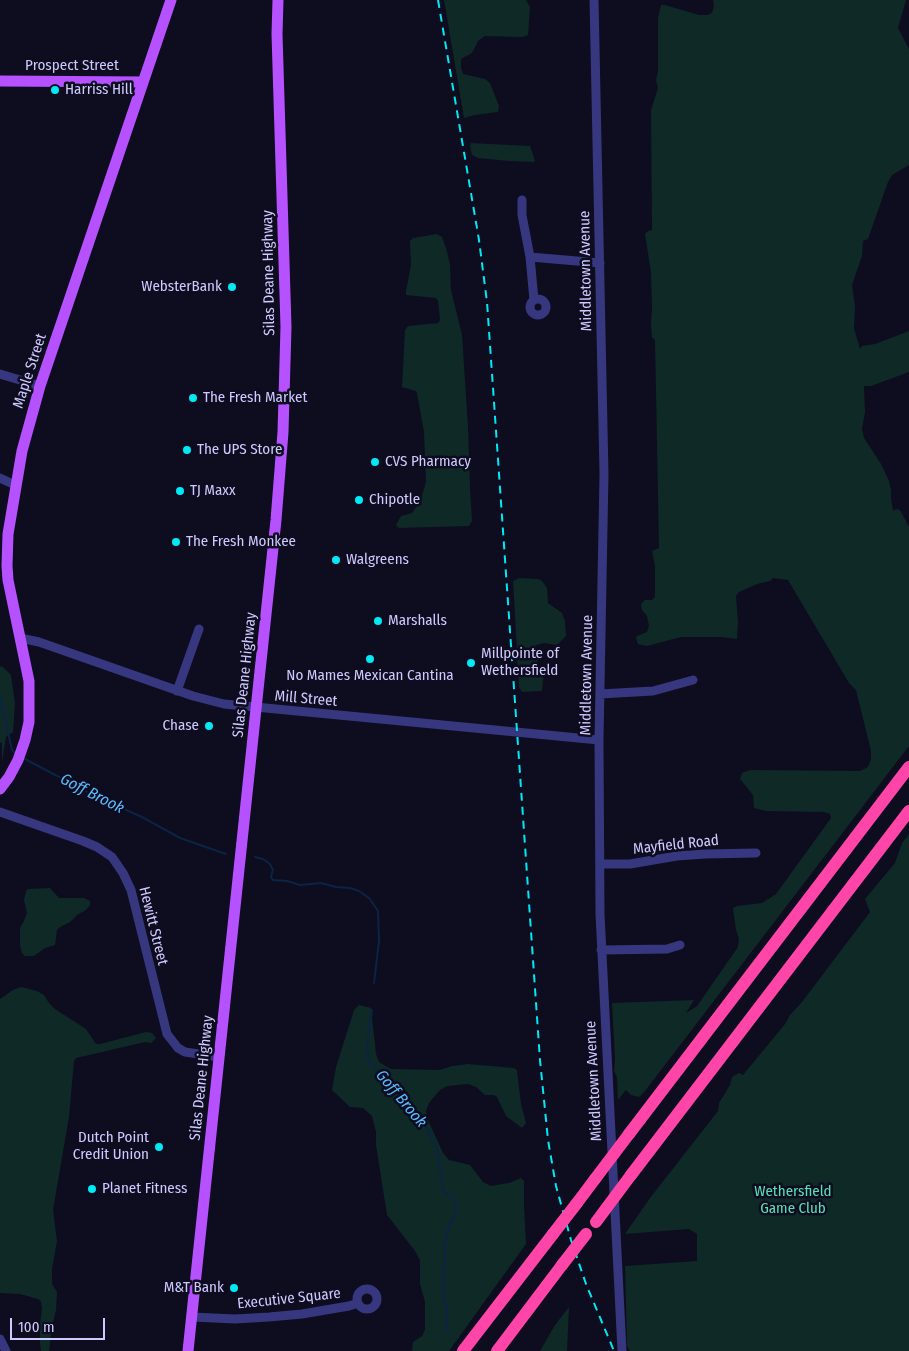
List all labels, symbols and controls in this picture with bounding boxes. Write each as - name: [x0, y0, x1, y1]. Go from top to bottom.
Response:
- street label: Prospect Street: [25, 57, 119, 75]
- place label: Harriss Hill: [65, 81, 133, 99]
- marker: Harriss Hill: [49, 84, 61, 96]
- street label: Silas Deane Highway: [259, 210, 279, 336]
- street label: Middletown Avenue: [576, 210, 596, 332]
- place label: WebsterBank: [141, 278, 222, 296]
- marker: WebsterBank: [226, 281, 238, 293]
- street label: Maple Street: [9, 331, 51, 411]
- place label: The Fresh Market: [203, 389, 307, 407]
- marker: The Fresh Market: [187, 392, 199, 404]
- place label: The UPS Store: [197, 441, 282, 459]
- marker: The UPS Store: [181, 444, 193, 456]
- place label: CVS Pharmacy: [385, 453, 471, 471]
- marker: CVS Pharmacy: [369, 456, 381, 468]
- place label: TJ Maxx: [190, 482, 236, 500]
- marker: TJ Maxx: [174, 485, 186, 497]
- place label: Chipotle: [369, 491, 420, 509]
- marker: Chipotle: [353, 494, 365, 506]
- place label: The Fresh Monkee: [186, 533, 296, 551]
- marker: The Fresh Monkee: [170, 536, 182, 548]
- place label: Walgreens: [346, 551, 409, 569]
- marker: Walgreens: [330, 554, 342, 566]
- street label: Silas Deane Highway: [229, 612, 261, 738]
- place label: Marshalls: [388, 612, 447, 630]
- street label: Middletown Avenue: [577, 614, 597, 736]
- marker: Marshalls: [372, 615, 384, 627]
- place label: Millpointe of Wethersfield: [481, 645, 559, 680]
- marker: No Mames Mexican Cantina: [364, 653, 376, 665]
- marker: Millpointe of Wethersfield: [465, 657, 477, 669]
- place label: No Mames Mexican Cantina: [286, 667, 454, 685]
- street label: Mill Street: [274, 687, 338, 711]
- place label: Chase: [163, 717, 199, 735]
- marker: Chase: [203, 720, 215, 732]
- water label: Goff Brook: [57, 770, 127, 818]
- street label: Mayfield Road: [632, 832, 720, 858]
- street label: Hewitt Street: [135, 885, 171, 967]
- street label: Silas Deane Highway: [186, 1015, 218, 1141]
- street label: Middletown Avenue: [582, 1020, 606, 1142]
- water label: Goff Brook: [371, 1066, 431, 1132]
- place label: Dutch Point Credit Union: [73, 1129, 149, 1164]
- marker: Dutch Point Credit Union: [153, 1141, 165, 1153]
- place label: Planet Fitness: [102, 1180, 187, 1198]
- marker: Planet Fitness: [86, 1183, 98, 1195]
- park label: Wethersfield Game Club: [754, 1183, 832, 1218]
- place label: M&T Bank: [164, 1279, 224, 1297]
- marker: M&T Bank: [228, 1282, 240, 1294]
- street label: Executive Square: [236, 1285, 342, 1313]
- scale bar: [12, 1308, 108, 1340]
- text: 100 m: [18, 1318, 55, 1336]

